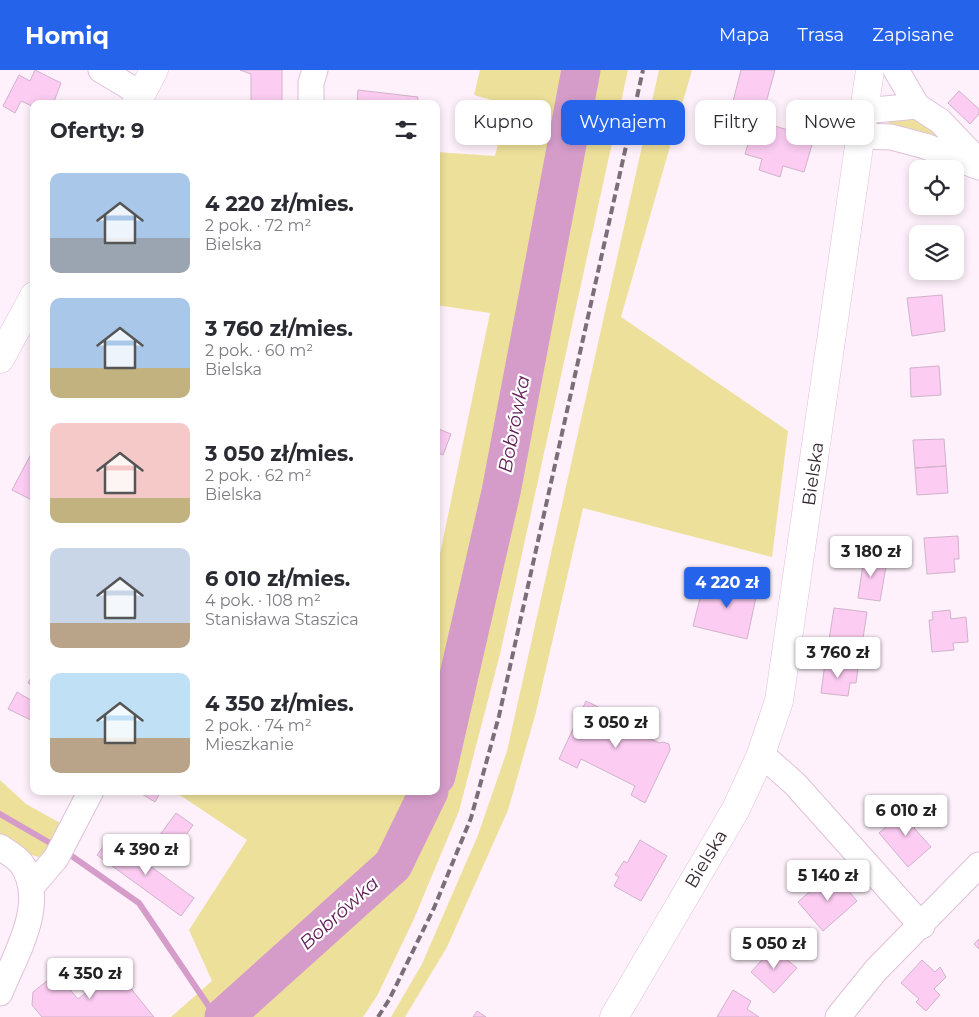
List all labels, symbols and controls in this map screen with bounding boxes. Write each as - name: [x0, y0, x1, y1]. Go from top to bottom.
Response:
- text: Homiq: [25, 21, 109, 50]
- text: Mapa: [719, 24, 770, 46]
- text: Trasa: [798, 24, 844, 46]
- text: Zapisane: [872, 24, 954, 46]
- chip: Kupno: [455, 100, 551, 145]
- chip: Wynajem: [561, 100, 685, 145]
- chip: Filtry: [695, 100, 776, 145]
- chip: Nowe: [786, 100, 874, 145]
- icon: filters: [392, 116, 420, 144]
- text: Oferty: 9: [50, 118, 144, 143]
- map controls: [909, 160, 964, 280]
- button: locate: [909, 160, 964, 215]
- text: 4 220 zł/mies.: [205, 191, 354, 216]
- icon: home: [90, 193, 150, 253]
- text: 2 pok. · 72 m²: [205, 216, 311, 235]
- button: layers: [909, 225, 964, 280]
- text: Bielska: [205, 235, 262, 254]
- text: 3 760 zł/mies.: [205, 316, 353, 341]
- icon: home: [90, 318, 150, 378]
- text: 2 pok. · 60 m²: [205, 341, 313, 360]
- text: Bielska: [205, 360, 262, 379]
- water label: Bobrówka: [493, 373, 535, 475]
- text: 3 050 zł/mies.: [205, 441, 354, 466]
- street label: Bielska: [798, 441, 828, 507]
- icon: home: [90, 443, 150, 503]
- text: 2 pok. · 62 m²: [205, 466, 312, 485]
- text: Bielska: [205, 485, 262, 504]
- pin: 3 180 zł: [819, 536, 923, 578]
- text: 3 180 zł: [841, 542, 901, 561]
- text: 6 010 zł/mies.: [205, 566, 350, 591]
- pin: 4 220 zł: [675, 566, 779, 609]
- icon: home: [90, 568, 150, 628]
- text: 4 220 zł: [695, 573, 759, 592]
- text: 4 pok. · 108 m²: [205, 591, 321, 610]
- text: Stanisława Staszica: [205, 610, 359, 629]
- pin: 3 760 zł: [786, 636, 890, 679]
- text: 3 760 zł: [806, 643, 870, 662]
- text: 4 350 zł/mies.: [205, 691, 354, 716]
- icon: home: [90, 693, 150, 753]
- pin: 3 050 zł: [564, 706, 668, 749]
- text: 3 050 zł: [584, 713, 648, 732]
- text: 2 pok. · 74 m²: [205, 716, 312, 735]
- text: Mieszkanie: [205, 735, 294, 754]
- pin: 6 010 zł: [854, 794, 958, 837]
- text: 6 010 zł: [875, 801, 937, 820]
- street label: Bielska: [680, 826, 732, 892]
- pin: 4 390 zł: [94, 834, 198, 876]
- text: 4 390 zł: [114, 840, 178, 859]
- pin: 5 140 zł: [776, 860, 880, 902]
- text: 5 140 zł: [798, 866, 858, 885]
- water label: Bobrówka: [295, 871, 383, 955]
- pin: 5 050 zł: [722, 928, 826, 970]
- text: 5 050 zł: [742, 934, 806, 953]
- pin: 4 350 zł: [38, 958, 142, 1000]
- text: 4 350 zł: [58, 964, 122, 983]

